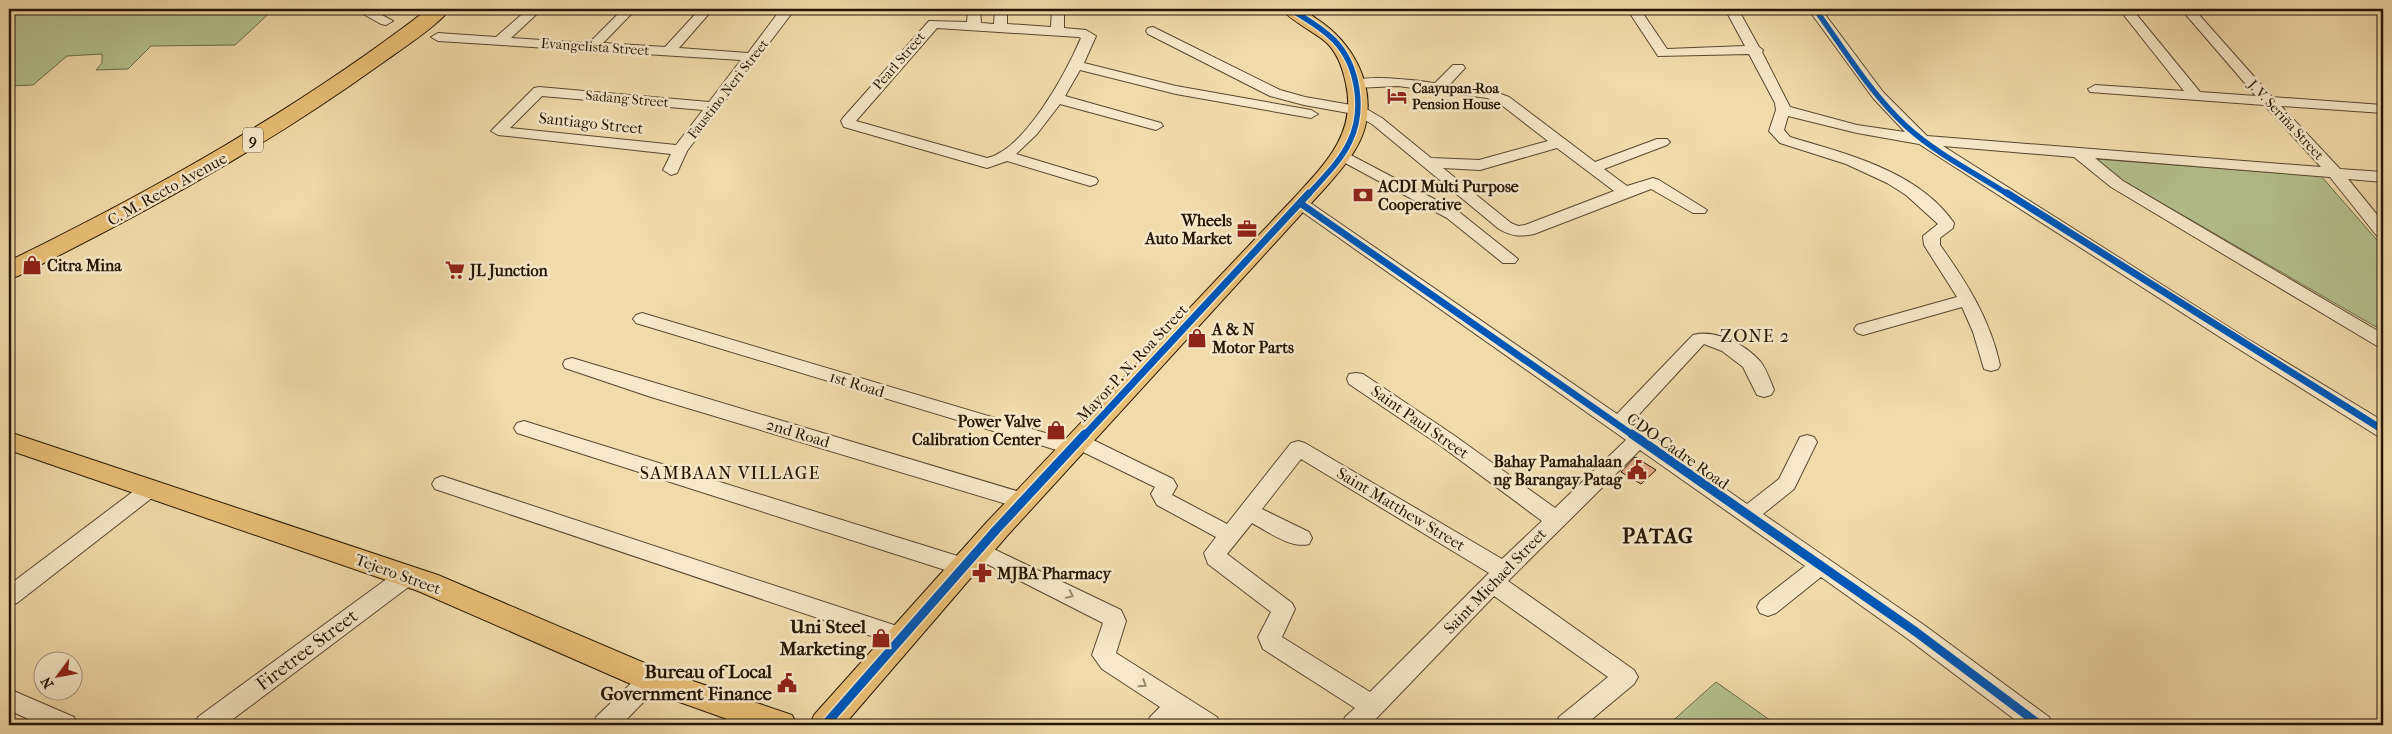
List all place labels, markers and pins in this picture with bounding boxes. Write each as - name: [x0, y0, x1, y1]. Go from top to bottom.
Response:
- place label: Caayupan-Roa Pension House: [1412, 80, 1500, 113]
- hotel icon: Caayupan-Roa Pension House: [1386, 85, 1408, 107]
- place label: ACDI Multi Purpose Cooperative: [1377, 177, 1519, 215]
- bank icon: ACDI Multi Purpose Cooperative: [1352, 184, 1374, 206]
- place label: Wheels Auto Market: [1144, 211, 1232, 248]
- office icon: Wheels Auto Market: [1236, 218, 1258, 240]
- shop icon: Citra Mina: [21, 254, 43, 276]
- place label: Citra Mina: [47, 256, 122, 275]
- supermarket icon: JL Junction: [444, 259, 466, 281]
- place label: JL Junction: [468, 261, 548, 281]
- place label: A & N Motor Parts: [1211, 320, 1294, 357]
- shop icon: A & N Motor Parts: [1186, 327, 1208, 349]
- place label: Power Valve Calibration Center: [912, 412, 1042, 449]
- shop icon: Power Valve Calibration Center: [1045, 419, 1067, 441]
- place label: Bahay Pamahalaan ng Barangay Patag: [1492, 452, 1623, 490]
- public building icon: Bahay Pamahalaan ng Barangay Patag: [1626, 459, 1648, 481]
- pharmacy icon: MJBA Pharmacy: [971, 562, 993, 584]
- place label: MJBA Pharmacy: [996, 564, 1112, 584]
- place label: Uni Steel Marketing: [778, 616, 867, 660]
- shop icon: Uni Steel Marketing: [870, 627, 892, 649]
- place label: Bureau of Local Government Finance: [600, 661, 773, 705]
- public building icon: Bureau of Local Government Finance: [776, 672, 798, 694]

